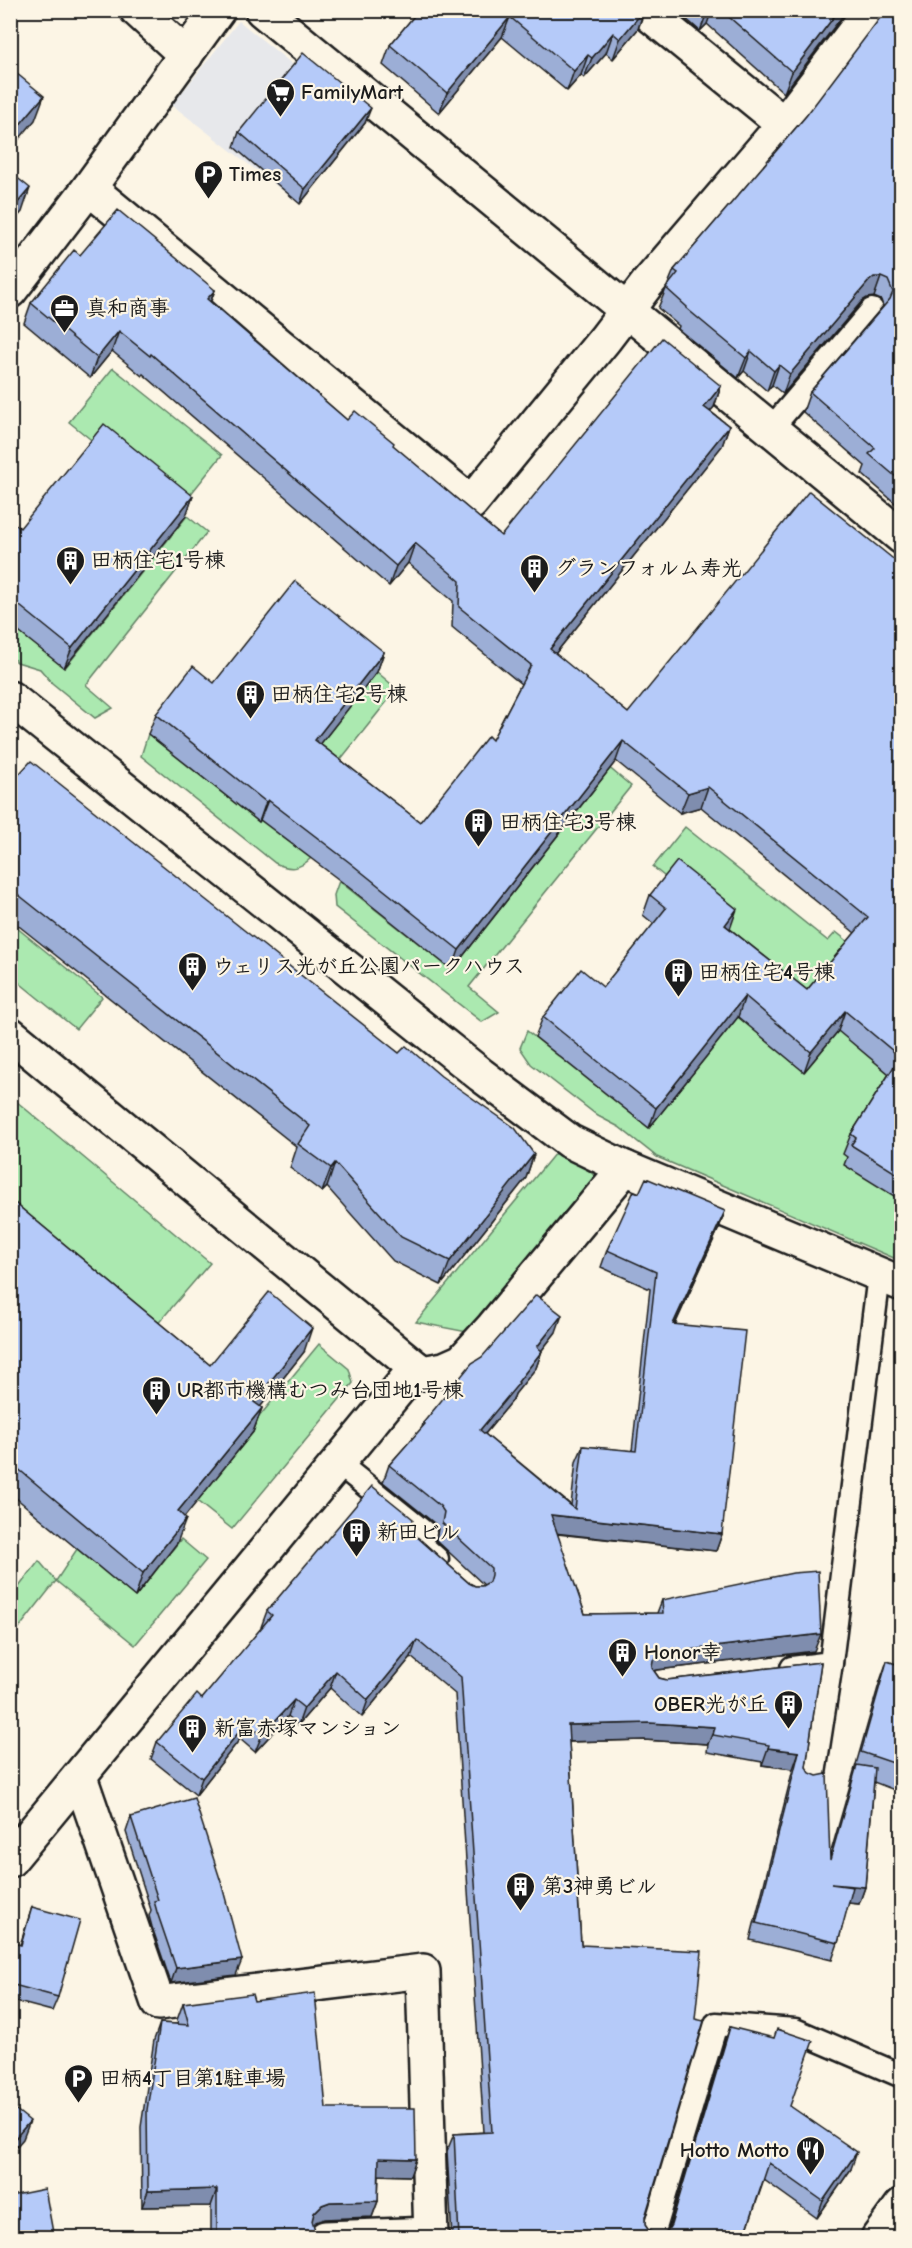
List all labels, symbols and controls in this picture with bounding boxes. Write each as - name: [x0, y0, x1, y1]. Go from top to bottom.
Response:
- supermarket icon: FamilyMart: [264, 76, 296, 118]
- place label: FamilyMart: [301, 80, 404, 104]
- parking icon: Times: [192, 158, 224, 200]
- place label: Times: [229, 162, 281, 186]
- office icon: 真和商事: [49, 292, 81, 334]
- place label: 真和商事: [86, 296, 170, 320]
- building icon: 田柄住宅1号棟: [54, 544, 86, 586]
- place label: 田柄住宅1号棟: [91, 548, 225, 572]
- building icon: グランフォルム寿光: [518, 552, 550, 594]
- place label: グランフォルム寿光: [555, 556, 742, 580]
- building icon: 田柄住宅2号棟: [234, 678, 266, 720]
- place label: 田柄住宅2号棟: [271, 682, 407, 706]
- building icon: 田柄住宅3号棟: [463, 806, 495, 848]
- place label: 田柄住宅3号棟: [500, 810, 636, 834]
- building icon: ウェリス光が丘公園パークハウス: [176, 950, 208, 992]
- place label: ウェリス光が丘公園パークハウス: [213, 954, 525, 978]
- building icon: 田柄住宅4号棟: [662, 956, 694, 998]
- place label: 田柄住宅4号棟: [699, 960, 835, 984]
- building icon: UR都市機構むつみ台団地1号棟: [140, 1374, 172, 1416]
- place label: UR都市機構むつみ台団地1号棟: [177, 1378, 464, 1402]
- building icon: 新田ビル: [340, 1516, 372, 1558]
- place label: 新田ビル: [377, 1520, 461, 1544]
- building icon: Honor幸: [607, 1636, 639, 1678]
- place label: Honor幸: [644, 1640, 722, 1664]
- building icon: OBER光が丘: [773, 1688, 805, 1730]
- place label: OBER光が丘: [654, 1692, 768, 1716]
- building icon: 新富赤塚マンション: [177, 1712, 209, 1754]
- place label: 新富赤塚マンション: [214, 1716, 401, 1740]
- building icon: 第3神勇ビル: [505, 1870, 537, 1912]
- place label: 第3神勇ビル: [542, 1874, 657, 1898]
- parking icon: 田柄4丁目第1駐車場: [63, 2062, 95, 2104]
- place label: 田柄4丁目第1駐車場: [100, 2066, 286, 2090]
- restaurant icon: Hotto Motto: [794, 2134, 826, 2176]
- place label: Hotto Motto: [680, 2138, 789, 2162]

